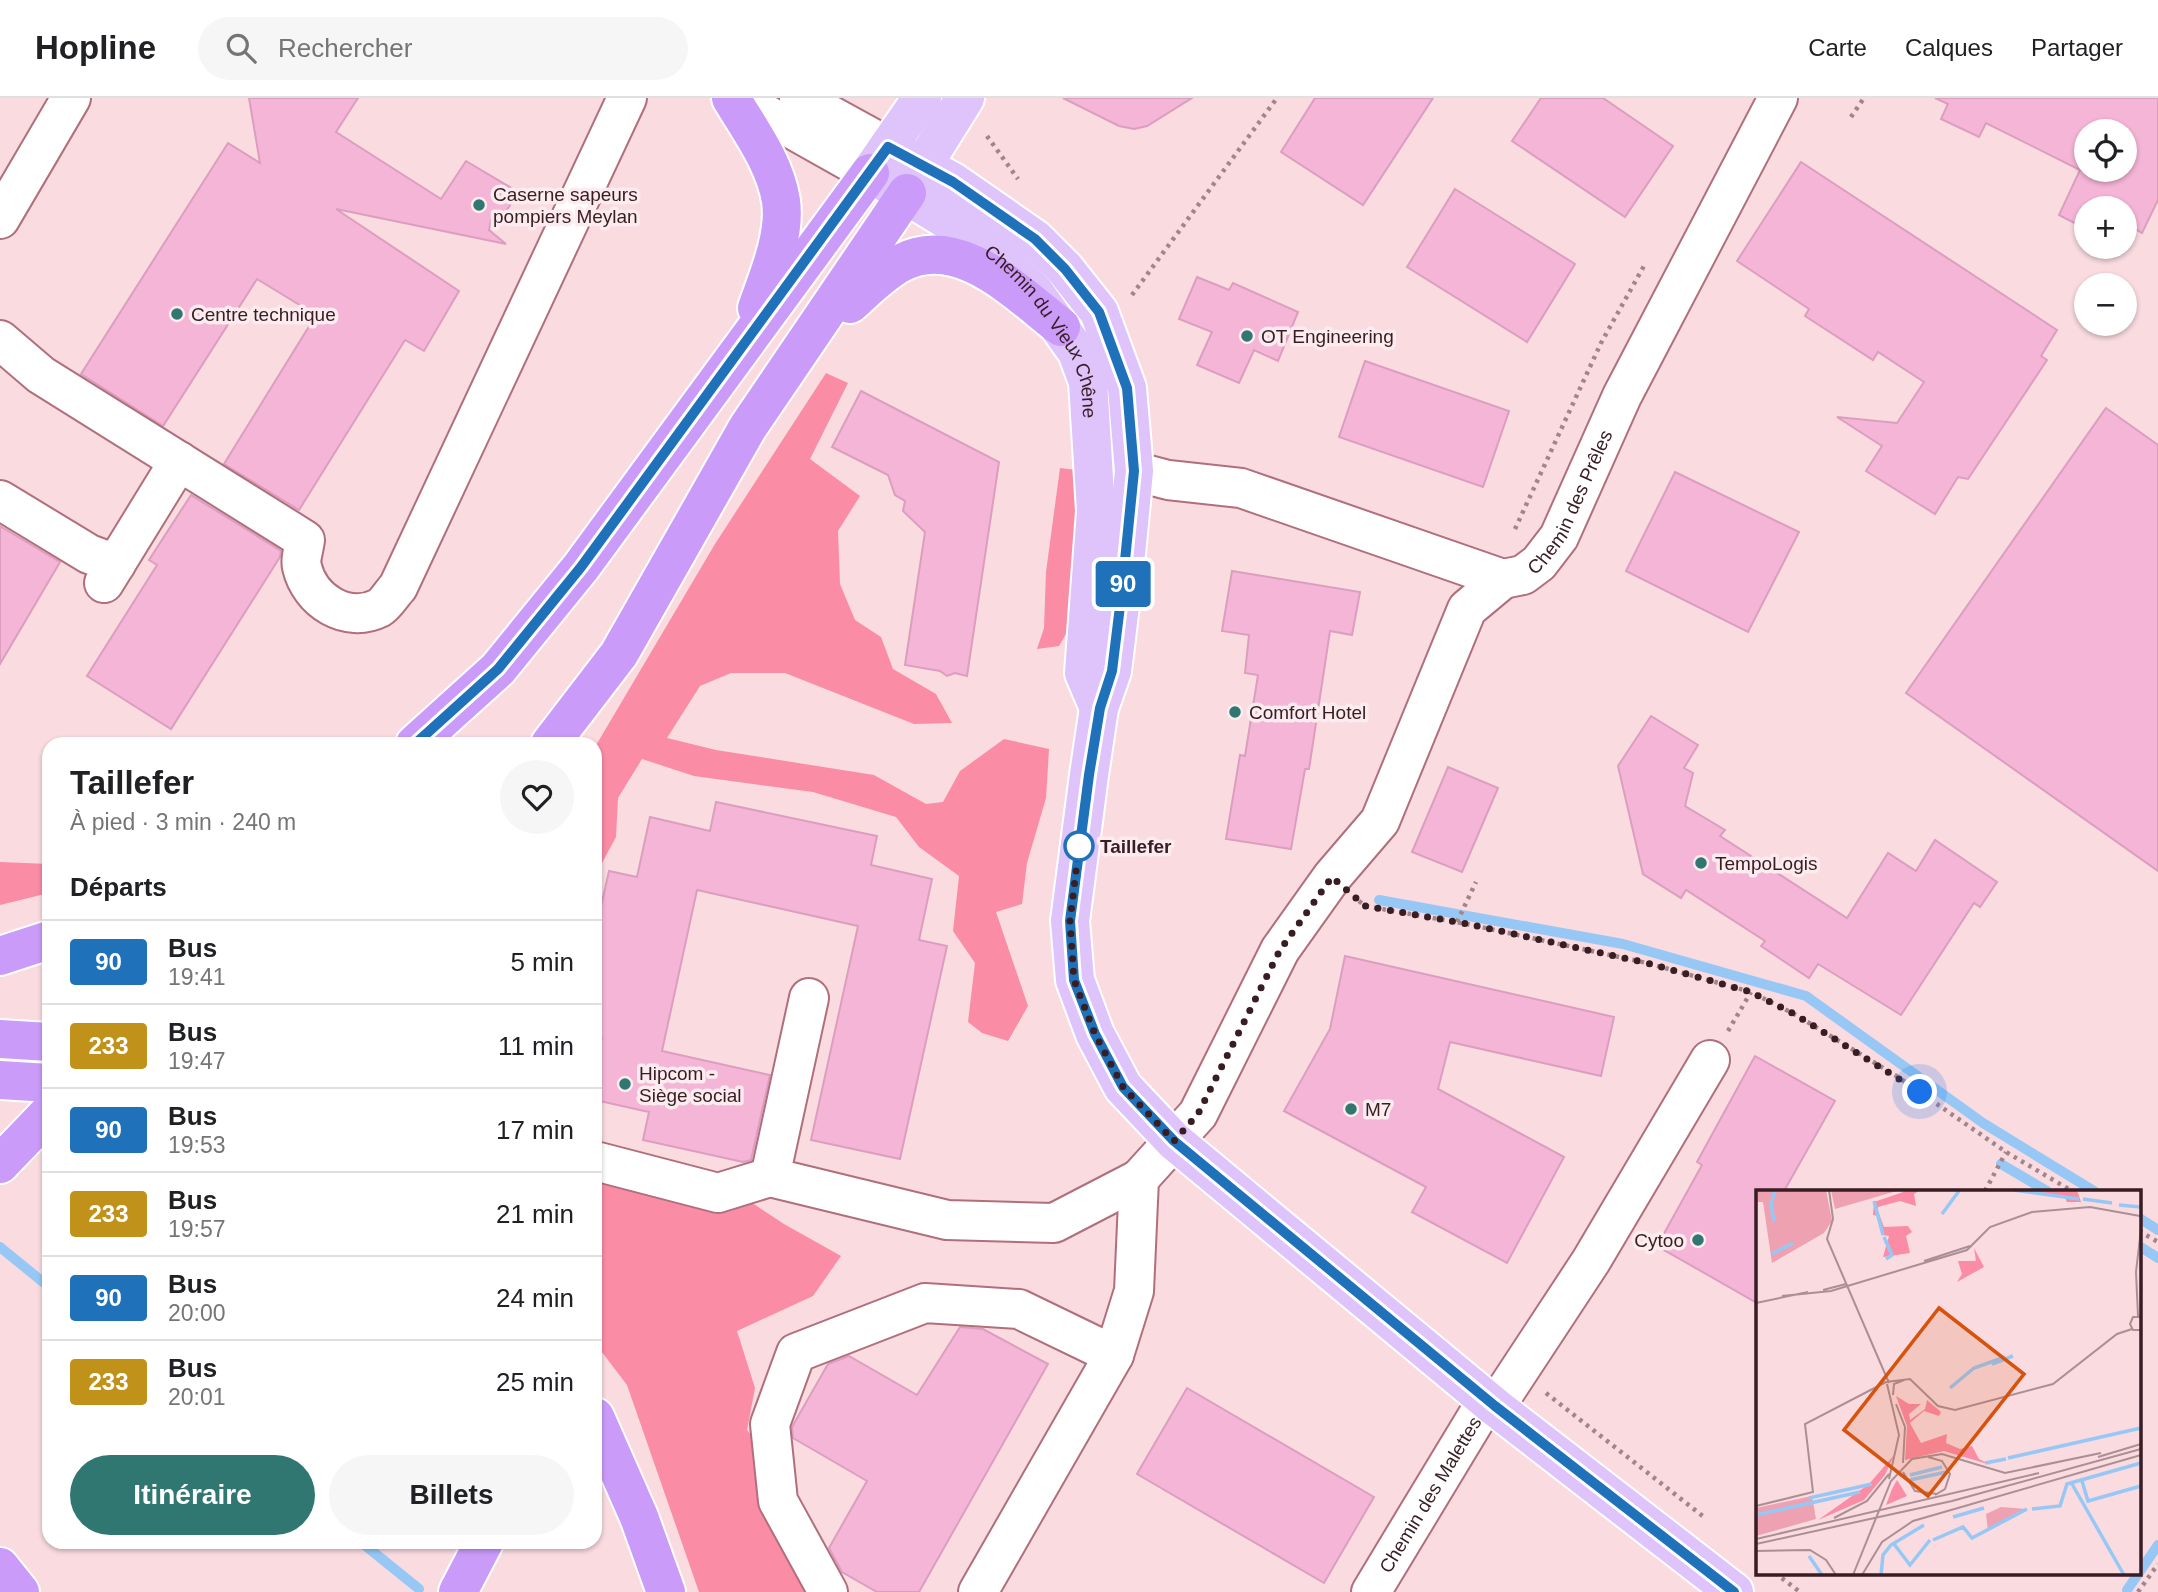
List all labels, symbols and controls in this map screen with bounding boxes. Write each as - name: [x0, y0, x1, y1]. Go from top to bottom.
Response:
- search box: [198, 17, 688, 80]
- text: Hopline: [35, 29, 156, 66]
- icon: search: [222, 29, 260, 67]
- text: Rechercher: [278, 33, 412, 63]
- text: Carte: [1808, 34, 1867, 61]
- text: Calques: [1905, 34, 1993, 61]
- text: Partager: [2031, 34, 2123, 61]
- map controls: [2074, 119, 2137, 336]
- button: locate: [2074, 119, 2137, 182]
- place label: Caserne sapeurs pompiers Meylan: [493, 184, 638, 227]
- button: +: [2074, 196, 2137, 259]
- marker: Caserne sapeurs pompiers Meylan: [471, 197, 487, 213]
- street label: Chemin du Vieux Chêne: [981, 240, 1101, 419]
- button: −: [2074, 273, 2137, 336]
- place label: Centre technique: [191, 304, 336, 325]
- marker: Centre technique: [169, 306, 185, 322]
- place label: OT Engineering: [1261, 326, 1394, 347]
- marker: OT Engineering: [1239, 328, 1255, 344]
- street label: Chemin des Prêles: [1523, 427, 1616, 578]
- line badge: 90: [1092, 561, 1154, 607]
- text: 90: [1110, 570, 1136, 597]
- place label: Comfort Hotel: [1249, 702, 1366, 723]
- marker: Comfort Hotel: [1227, 704, 1243, 720]
- button: heart: [500, 760, 574, 834]
- text: Taillefer: [70, 764, 194, 801]
- text: À pied · 3 min · 240 m: [70, 809, 296, 835]
- marker: Taillefer: [1064, 831, 1094, 861]
- place label: Taillefer: [1100, 836, 1172, 857]
- place label: TempoLogis: [1715, 853, 1817, 874]
- marker: TempoLogis: [1693, 855, 1709, 871]
- text: Départs: [70, 872, 167, 902]
- text: Bus: [168, 933, 217, 963]
- text: 5 min: [510, 947, 574, 977]
- text: 90: [95, 948, 122, 975]
- text: 19:41: [168, 964, 226, 990]
- text: Bus: [168, 1017, 217, 1047]
- text: 11 min: [498, 1031, 574, 1061]
- text: 233: [88, 1032, 129, 1059]
- text: 19:47: [168, 1048, 226, 1074]
- place label: Hipcom - Siège social: [639, 1063, 741, 1106]
- your location: [1902, 1074, 1937, 1109]
- marker: Hipcom - Siège social: [617, 1076, 633, 1092]
- place label: M7: [1365, 1099, 1391, 1120]
- text: Bus: [168, 1101, 217, 1131]
- marker: M7: [1343, 1101, 1359, 1117]
- text: 17 min: [496, 1115, 574, 1145]
- text: 90: [95, 1116, 122, 1143]
- text: 19:53: [168, 1132, 226, 1158]
- text: Bus: [168, 1185, 217, 1215]
- inset map: [1756, 1190, 2140, 1574]
- text: 21 min: [496, 1199, 574, 1229]
- text: 233: [88, 1200, 129, 1227]
- text: 19:57: [168, 1216, 226, 1242]
- place label: Cytoo: [1634, 1230, 1684, 1251]
- marker: Cytoo: [1690, 1232, 1706, 1248]
- text: Bus: [168, 1269, 217, 1299]
- text: 24 min: [496, 1283, 574, 1313]
- text: 90: [95, 1284, 122, 1311]
- text: 20:00: [168, 1300, 226, 1326]
- text: Bus: [168, 1353, 217, 1383]
- text: 25 min: [496, 1367, 574, 1397]
- text: 233: [88, 1368, 129, 1395]
- text: 20:01: [168, 1384, 226, 1410]
- street label: Chemin des Malettes: [1375, 1413, 1485, 1576]
- button: Itinéraire: [70, 1455, 315, 1535]
- button: Billets: [329, 1455, 574, 1535]

